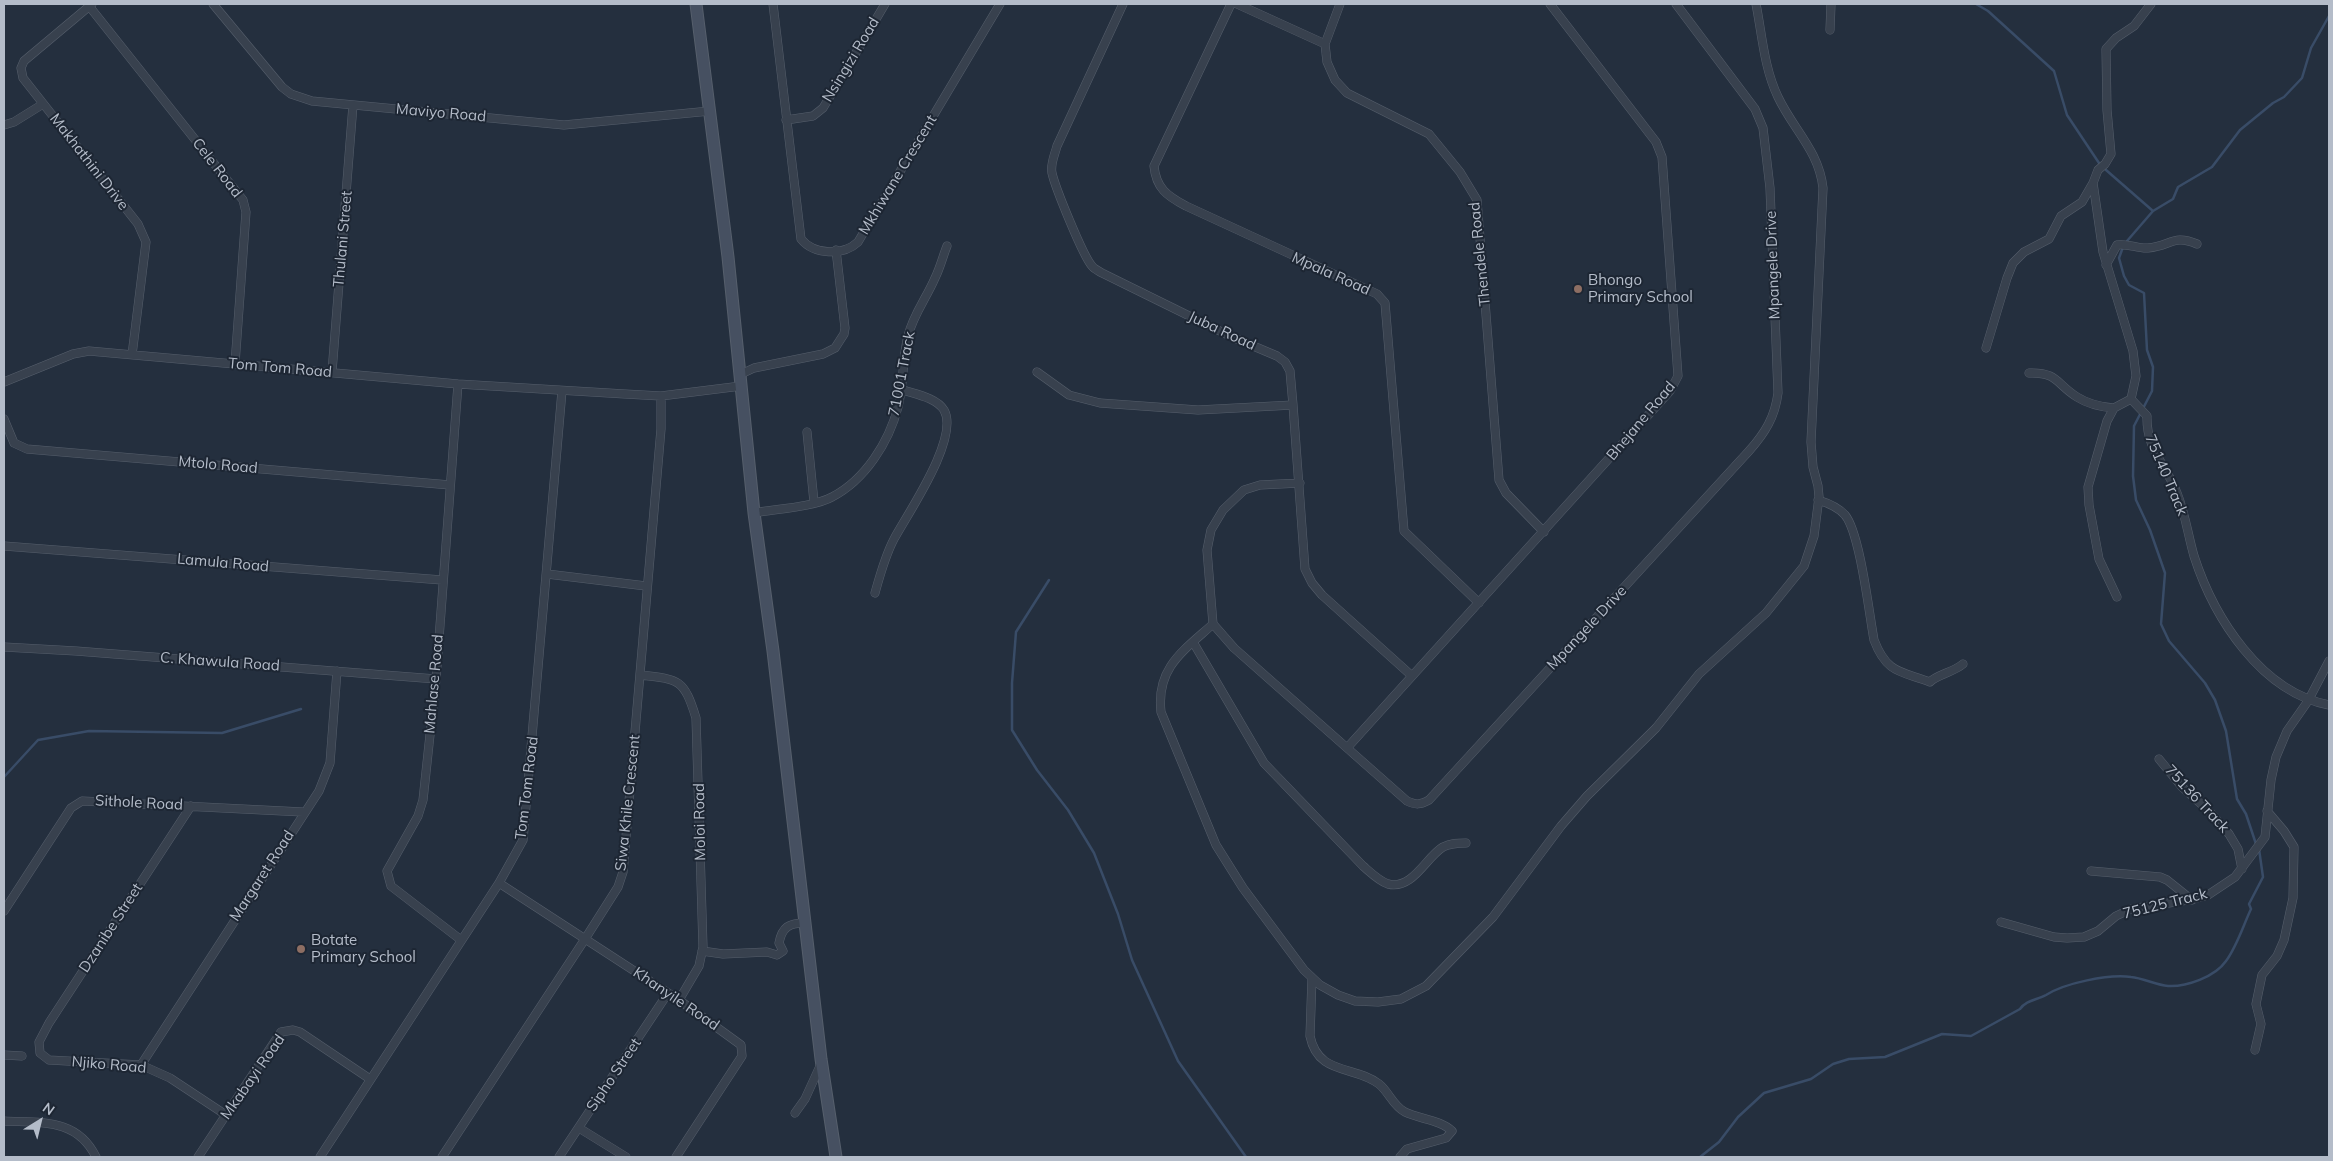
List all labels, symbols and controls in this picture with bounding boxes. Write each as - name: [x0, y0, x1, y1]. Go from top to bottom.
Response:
- street label: Nsingizi Road: [819, 14, 883, 106]
- street label: Maviyo Road: [395, 100, 487, 126]
- street label: Makhathini Drive: [46, 110, 132, 214]
- street label: Mkhiwane Crescent: [855, 112, 941, 238]
- street label: Cele Road: [188, 135, 246, 201]
- street label: Thulani Street: [330, 190, 356, 288]
- street label: Thendele Road: [1466, 201, 1494, 307]
- street label: Mpangele Drive: [1762, 210, 1784, 320]
- street label: Mpala Road: [1289, 249, 1373, 299]
- place label: Bhongo Primary School: [1588, 271, 1693, 306]
- marker: Bhongo Primary School: [1572, 283, 1584, 295]
- street label: Juba Road: [1185, 308, 1259, 354]
- street label: 71001 Track: [885, 330, 919, 418]
- street label: Tom Tom Road: [227, 355, 333, 381]
- street label: Bhejane Road: [1603, 378, 1679, 464]
- street label: 75140 Track: [2141, 432, 2191, 518]
- street label: Mtolo Road: [178, 453, 258, 477]
- street label: Lamula Road: [176, 550, 270, 576]
- street label: Mpangele Drive: [1543, 582, 1631, 674]
- street label: Mahlase Road: [421, 634, 447, 734]
- street label: C. Khawula Road: [160, 649, 280, 675]
- street label: Siwa Khile Crescent: [612, 734, 644, 872]
- street label: Tom Tom Road: [512, 735, 542, 841]
- street label: 75136 Track: [2161, 761, 2233, 837]
- street label: Moloi Road: [690, 783, 710, 861]
- street label: Sithole Road: [95, 792, 183, 814]
- street label: Margaret Road: [226, 827, 298, 925]
- street label: Dzanibe Street: [75, 880, 147, 976]
- street label: 75125 Track: [2121, 885, 2209, 923]
- place label: Botate Primary School: [311, 931, 416, 966]
- marker: Botate Primary School: [295, 943, 307, 955]
- street label: Khanyile Road: [630, 964, 722, 1034]
- street label: Mkabayi Road: [217, 1031, 289, 1123]
- street label: Sipho Street: [583, 1035, 645, 1115]
- street label: Njiko Road: [71, 1053, 147, 1077]
- north arrow: [15, 1096, 65, 1146]
- text: N: [39, 1098, 58, 1119]

